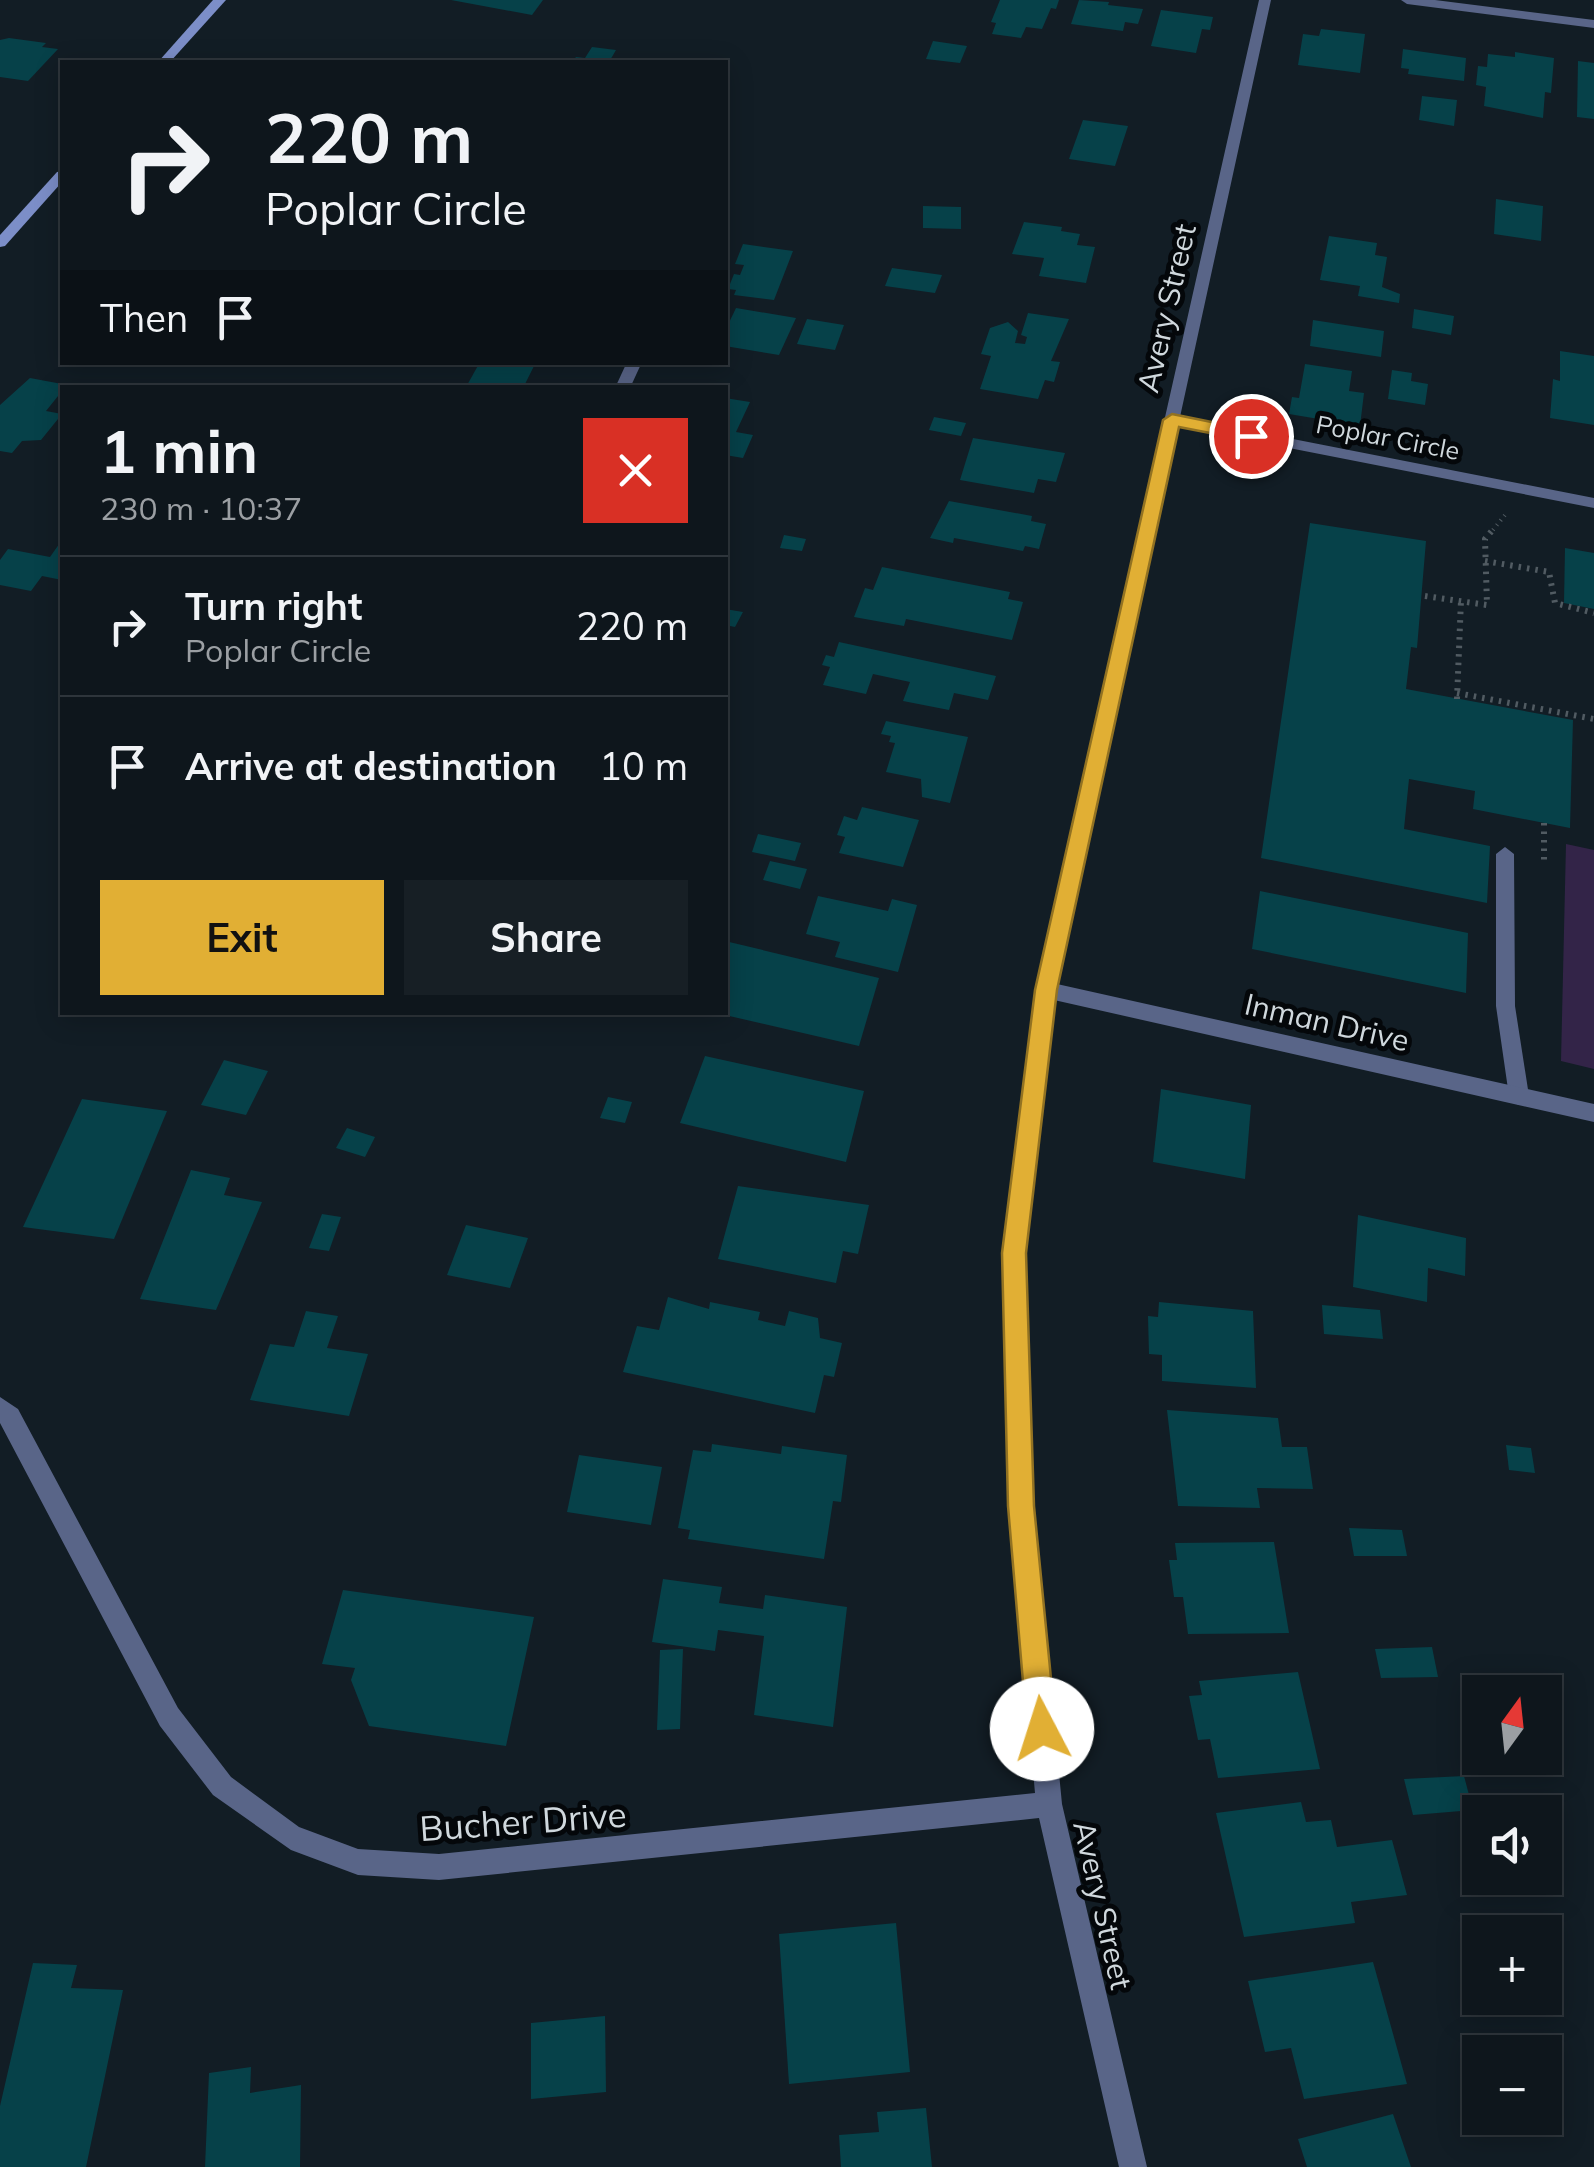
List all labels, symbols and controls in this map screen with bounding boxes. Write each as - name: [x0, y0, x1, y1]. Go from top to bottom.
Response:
- text: 220 m: [265, 93, 473, 181]
- icon: right: [100, 100, 230, 230]
- text: Poplar Circle: [265, 180, 527, 236]
- street label: Avery Street: [1128, 220, 1204, 396]
- icon: arrive: [208, 290, 263, 345]
- text: Then: [100, 294, 188, 342]
- pin: [1209, 394, 1294, 479]
- street label: Poplar Circle: [1314, 408, 1462, 466]
- icon: arrive: [1224, 409, 1279, 464]
- text: 1 min: [100, 413, 258, 488]
- button: close: [583, 418, 688, 523]
- text: 230 m · 10:37: [100, 488, 302, 528]
- text: Turn right: [185, 582, 362, 630]
- icon: right: [100, 599, 155, 654]
- text: 220 m: [576, 602, 688, 650]
- text: Poplar Circle: [185, 630, 371, 670]
- icon: arrive: [100, 739, 155, 794]
- text: Arrive at destination: [185, 742, 557, 790]
- text: 10 m: [599, 742, 688, 790]
- button: Exit: [100, 880, 384, 995]
- button: Share: [404, 880, 688, 995]
- street label: Inman Drive: [1241, 985, 1413, 1059]
- north arrow: [1462, 1675, 1562, 1775]
- map controls: [1462, 1675, 1562, 2135]
- position arrow: [990, 1677, 1094, 1781]
- street label: Bucher Drive: [418, 1792, 628, 1850]
- button: sound: [1462, 1795, 1562, 1895]
- street label: Avery Street: [1065, 1817, 1141, 1993]
- button: +: [1462, 1915, 1562, 2015]
- button: −: [1462, 2035, 1562, 2135]

